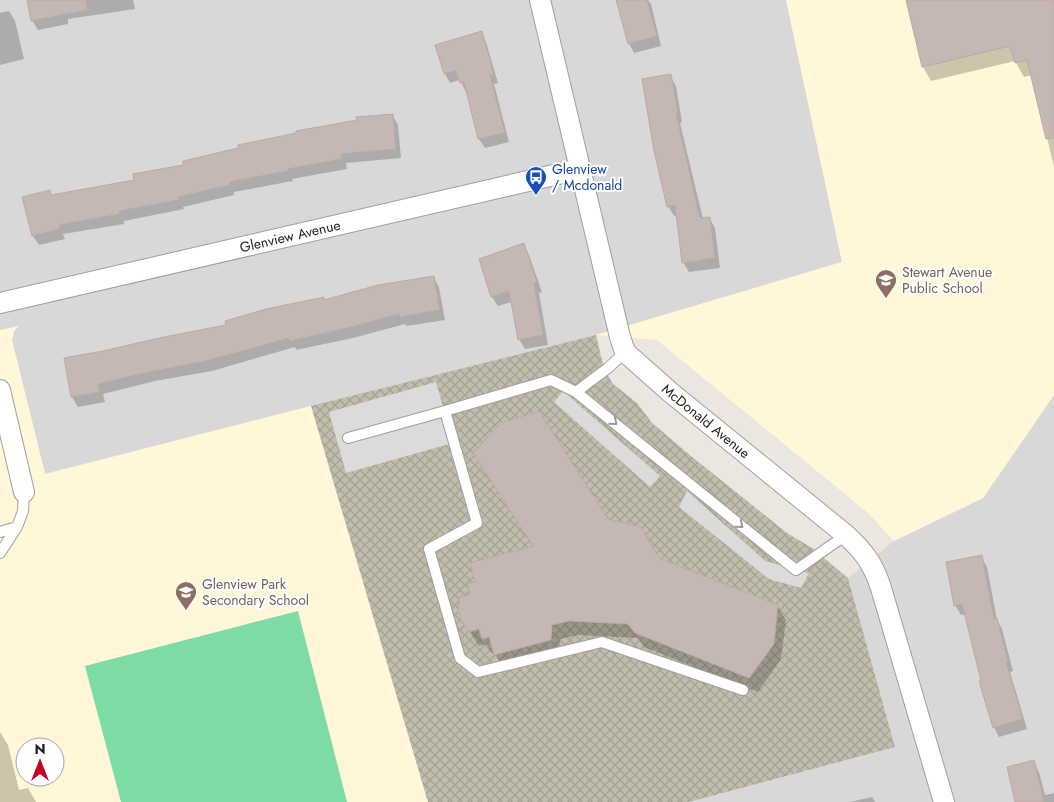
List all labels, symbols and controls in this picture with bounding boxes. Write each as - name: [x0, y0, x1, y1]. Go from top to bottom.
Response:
- place label: Glenview / Mcdonald: [552, 159, 622, 195]
- bus stop icon: Glenview / Mcdonald: [524, 165, 548, 196]
- street label: Glenview Avenue: [238, 215, 342, 257]
- place label: Stewart Avenue Public School: [902, 262, 992, 298]
- school or university icon: Stewart Avenue Public School: [874, 268, 898, 299]
- street label: McDonald Avenue: [658, 379, 754, 463]
- one-way arrow: [608, 417, 617, 425]
- one-way arrow: [734, 519, 743, 527]
- place label: Glenview Park Secondary School: [202, 574, 309, 610]
- school or university icon: Glenview Park Secondary School: [174, 580, 198, 611]
- north arrow: [15, 737, 65, 787]
- text: N: [34, 739, 46, 759]

